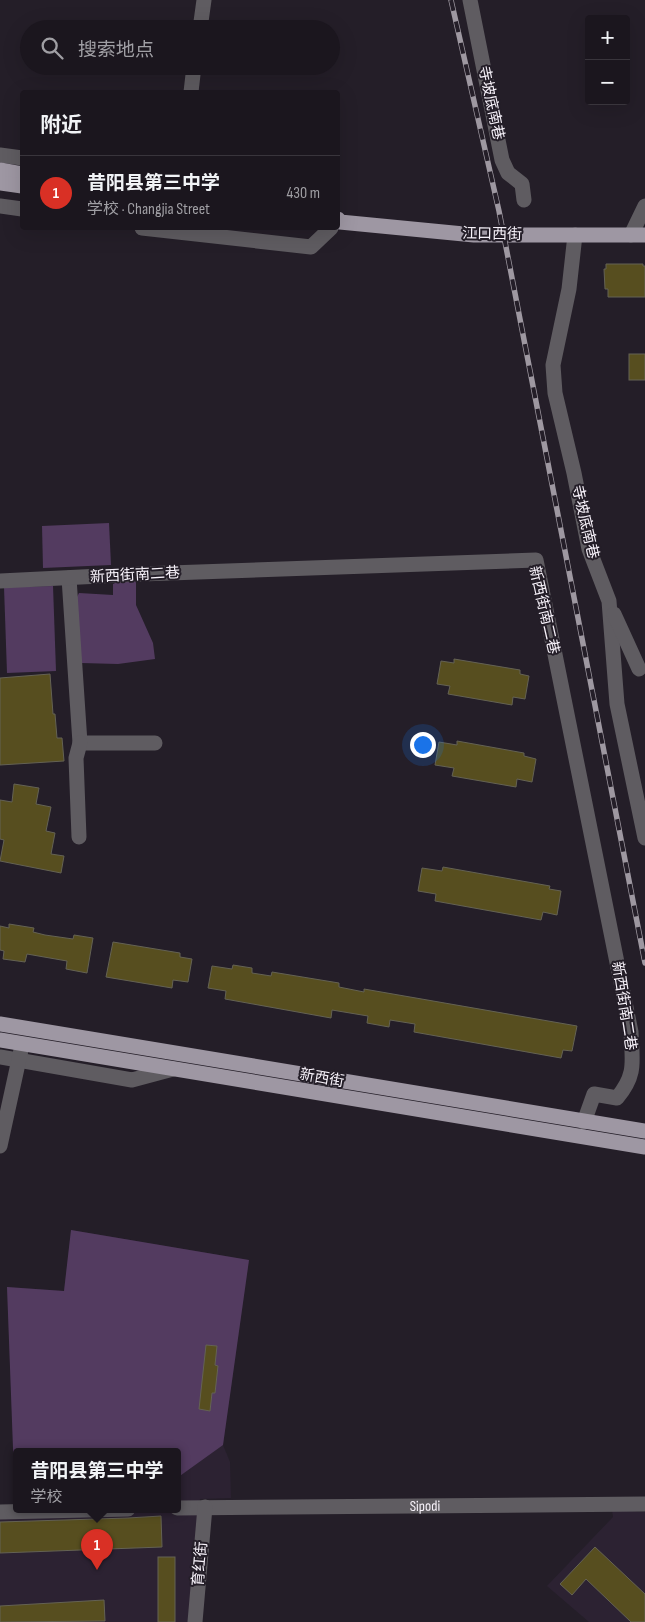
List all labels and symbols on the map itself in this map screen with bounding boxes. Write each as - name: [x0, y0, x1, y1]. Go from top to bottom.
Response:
- street label: 寺坡底南巷: [474, 64, 508, 142]
- street label: 江口西街: [462, 224, 522, 244]
- street label: 寺坡底南巷: [567, 483, 603, 561]
- street label: 新西街南二巷: [90, 563, 180, 587]
- street label: 新西街南二巷: [525, 564, 563, 656]
- your location: [410, 732, 436, 758]
- street label: 新西街南二巷: [608, 960, 640, 1052]
- street label: 新西街: [298, 1065, 346, 1091]
- street label: Sipodi: [410, 1496, 441, 1516]
- pin: 1: [81, 1529, 113, 1570]
- street label: 育红街: [189, 1541, 211, 1587]

